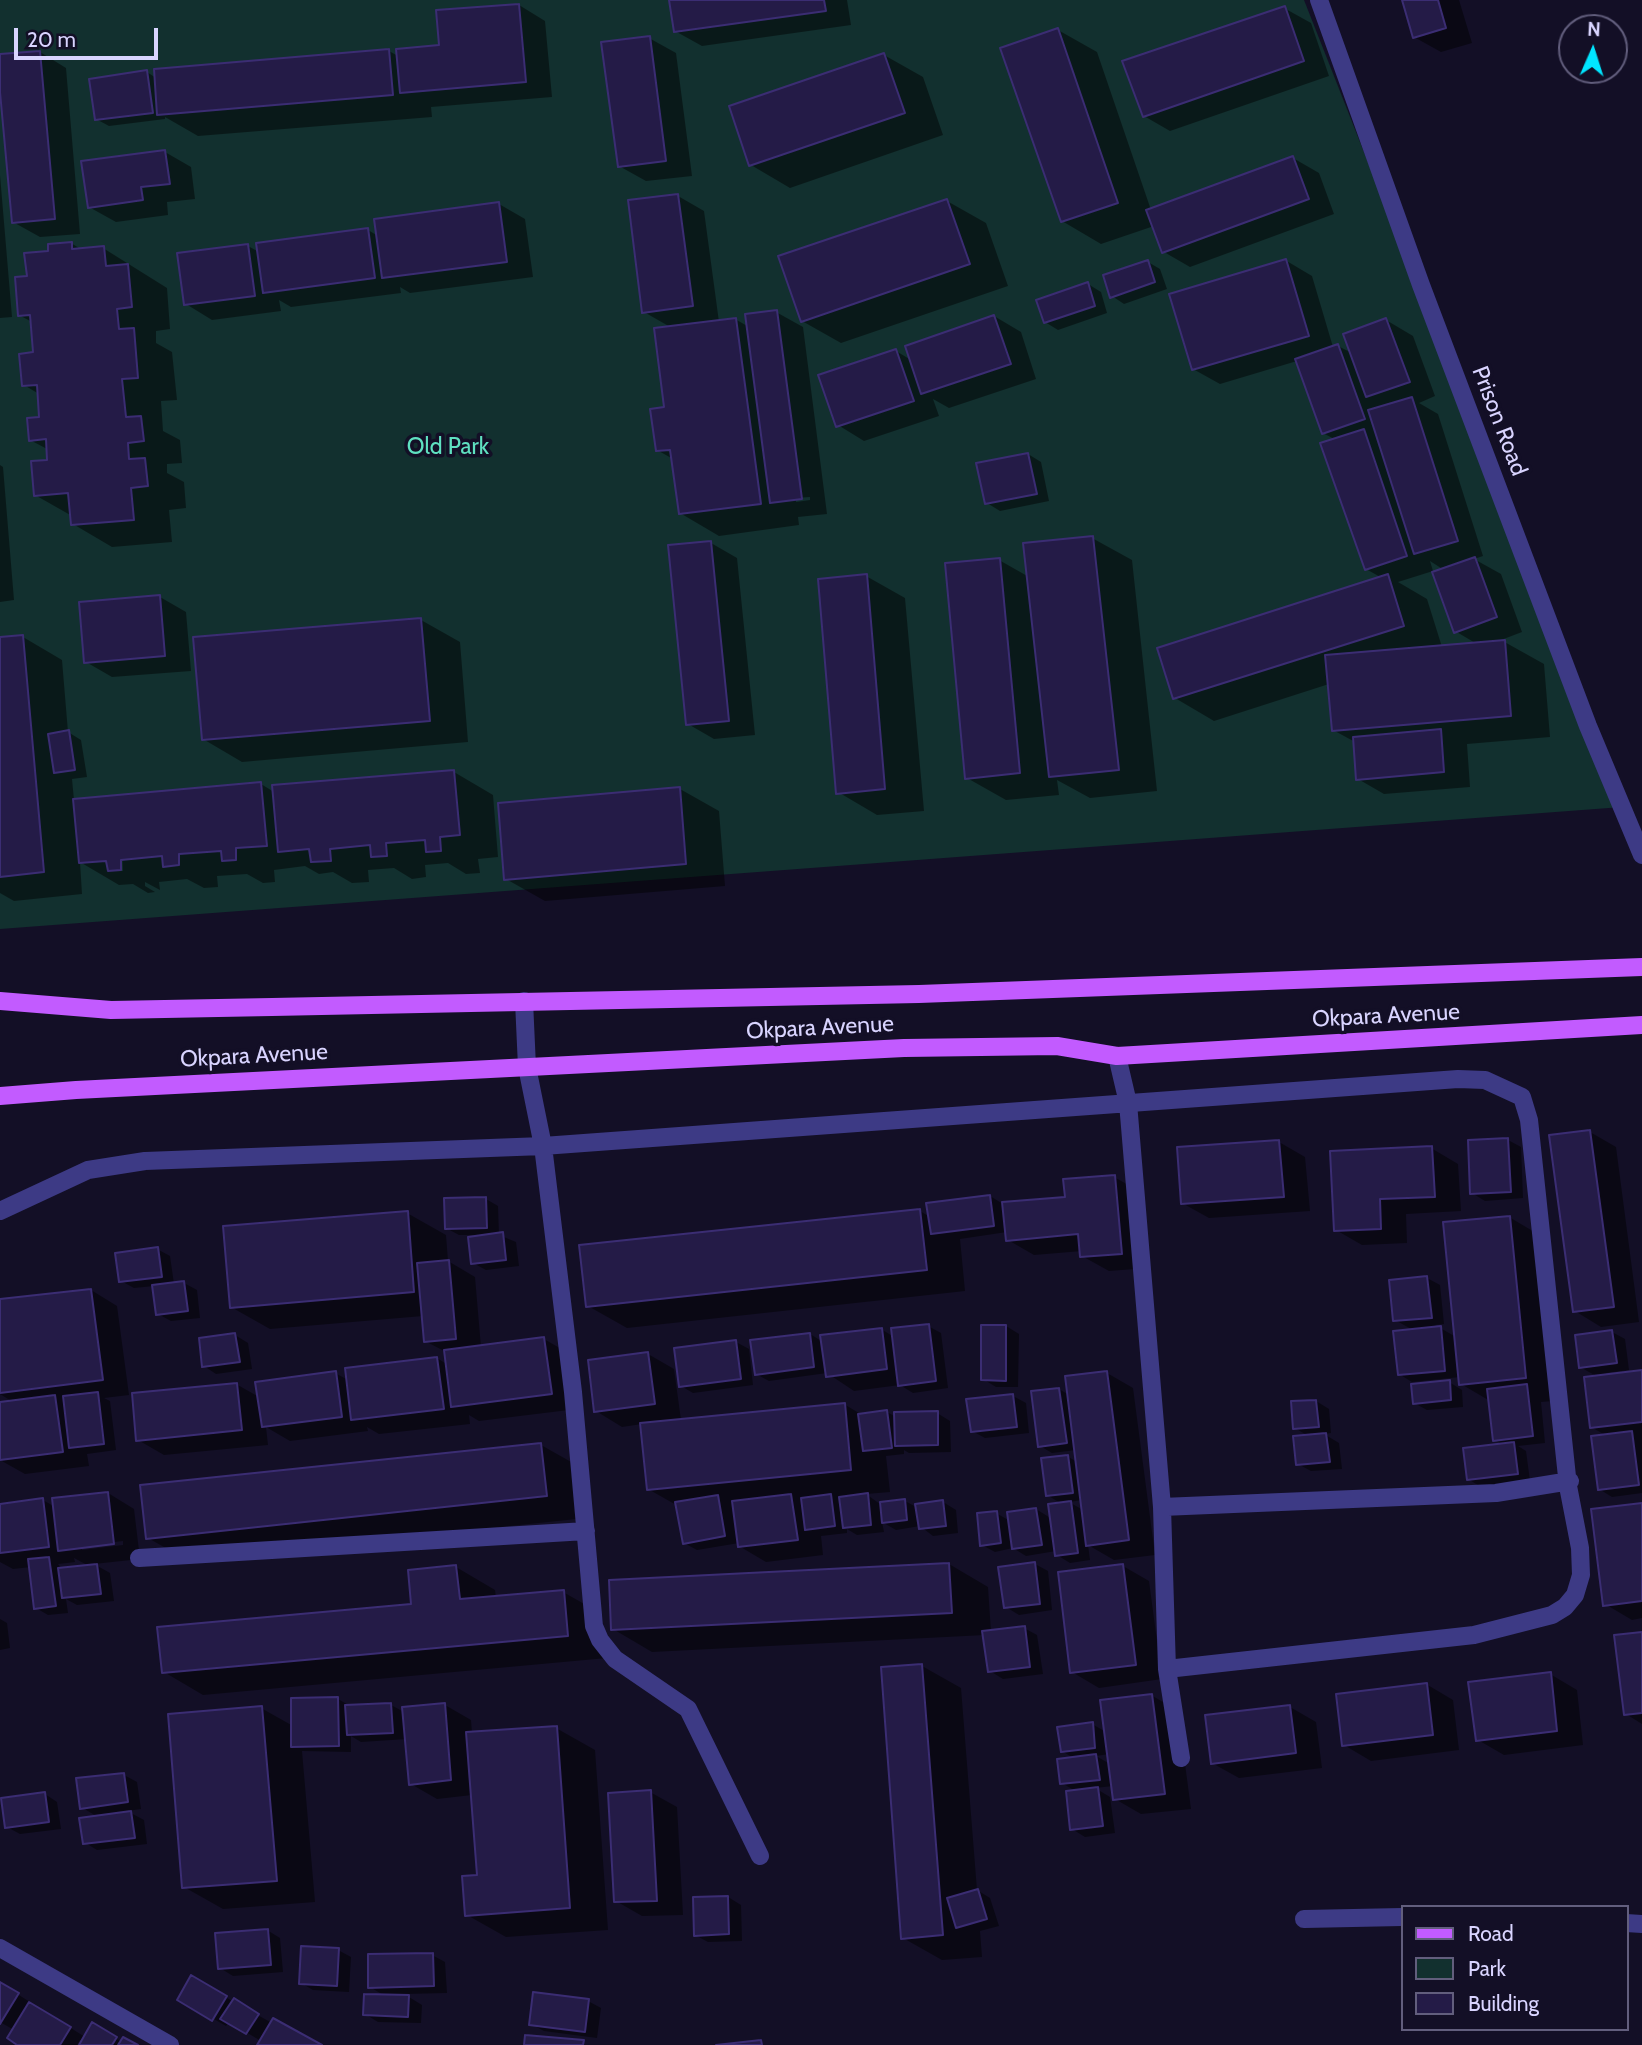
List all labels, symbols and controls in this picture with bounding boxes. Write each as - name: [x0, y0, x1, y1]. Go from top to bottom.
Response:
- scale bar: [18, 14, 161, 58]
- north arrow: [1558, 14, 1628, 84]
- text: N: [1587, 18, 1601, 41]
- text: 20 m: [27, 27, 76, 52]
- street label: Prison Road: [1465, 362, 1533, 480]
- park label: Old Park: [407, 433, 489, 461]
- street label: Okpara Avenue: [1311, 998, 1461, 1034]
- street label: Okpara Avenue: [745, 1010, 895, 1046]
- street label: Okpara Avenue: [179, 1038, 329, 1074]
- legend: [1400, 1905, 1628, 2031]
- text: Road: [1468, 1921, 1514, 1946]
- text: Park: [1468, 1956, 1506, 1981]
- text: Building: [1468, 1991, 1539, 2016]

